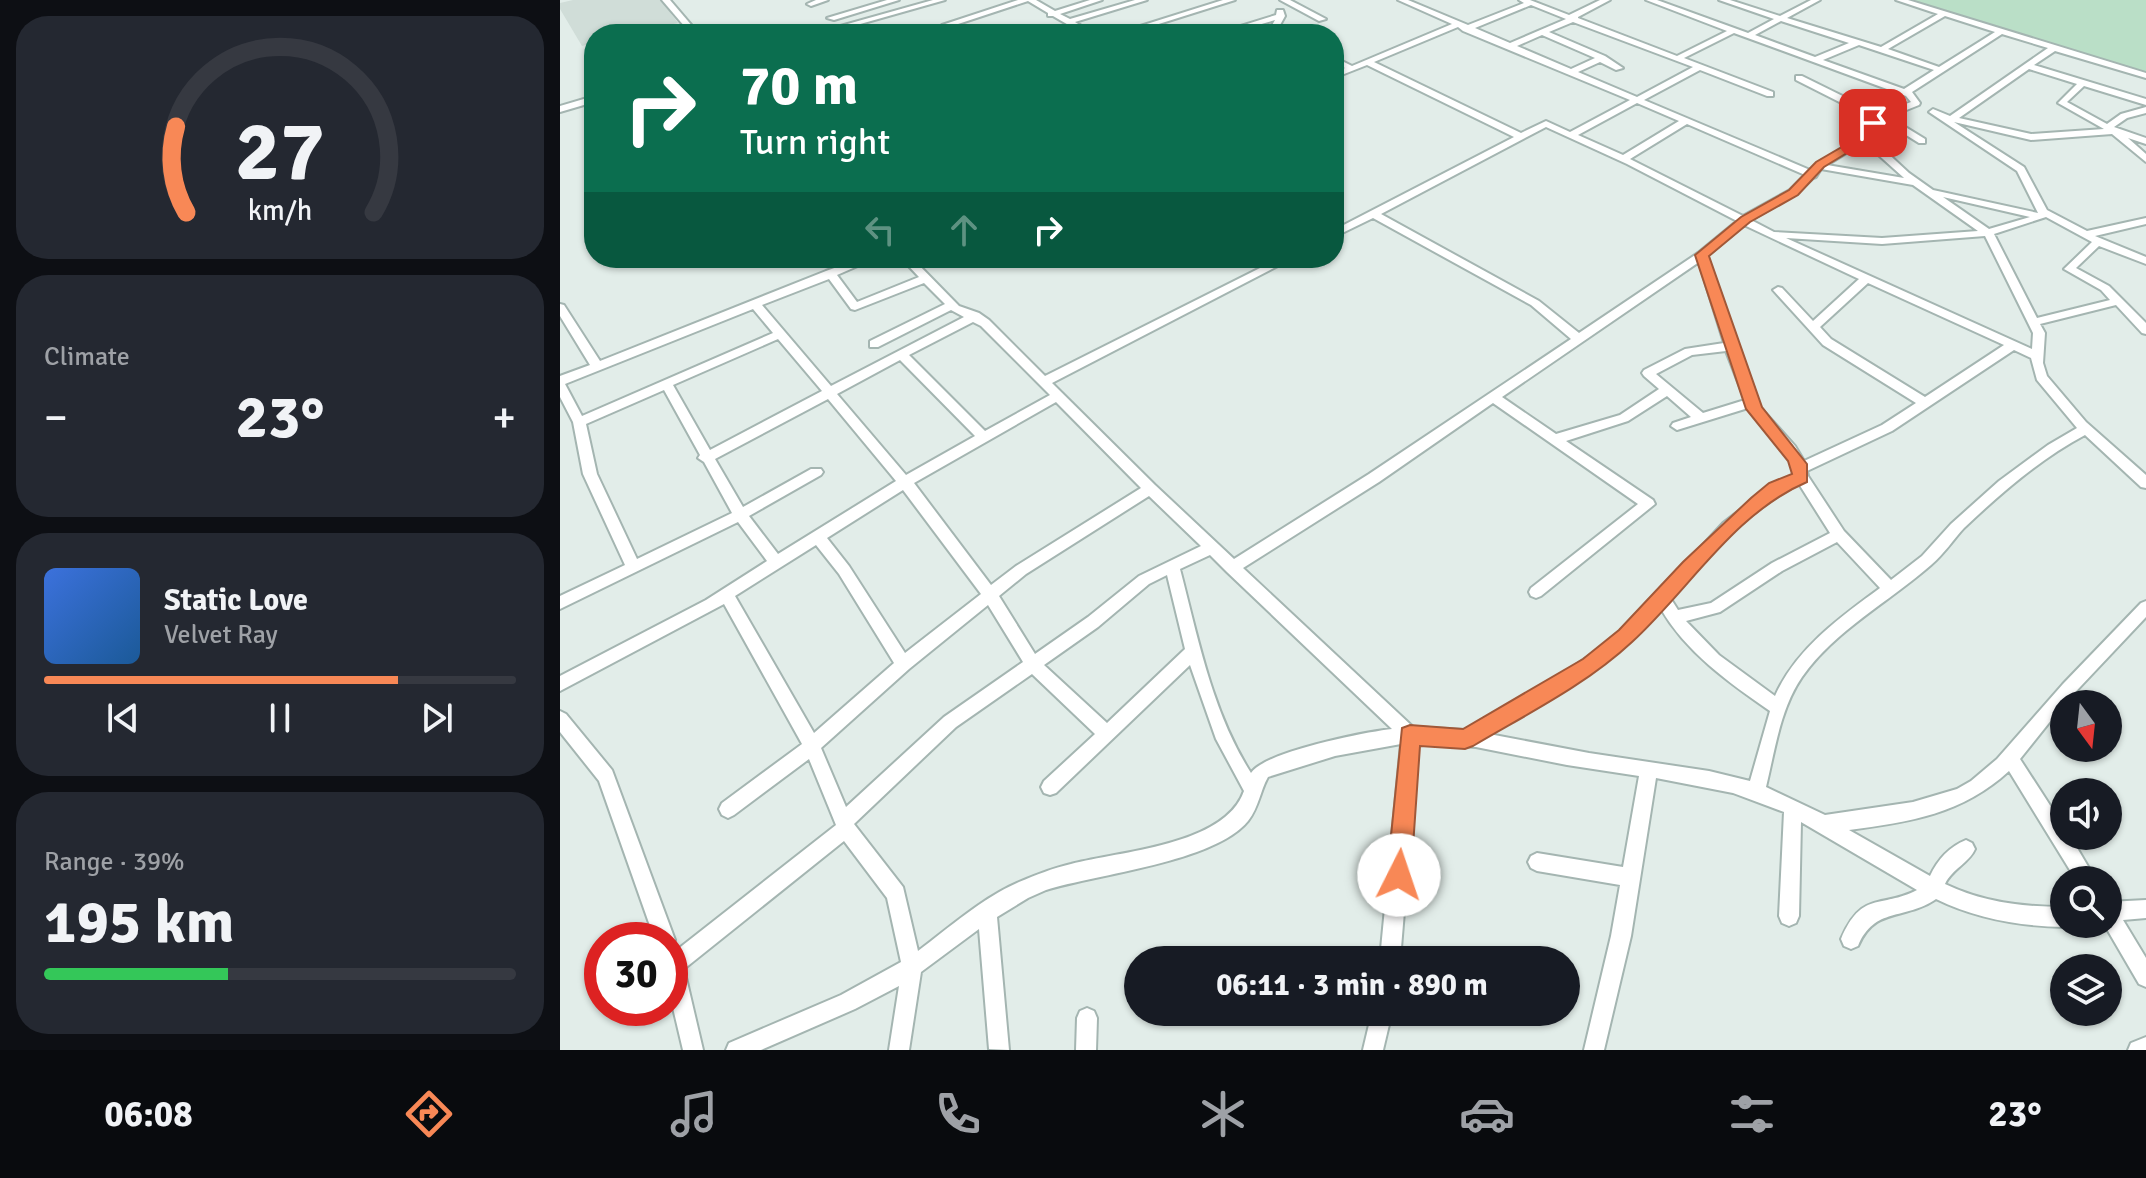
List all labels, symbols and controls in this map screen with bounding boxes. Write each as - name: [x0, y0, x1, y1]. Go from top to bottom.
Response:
- text: 70 m: [740, 51, 858, 120]
- icon: right: [608, 56, 712, 160]
- pin: [1839, 89, 1907, 157]
- text: 27: [235, 101, 325, 203]
- icon: arrive: [1851, 101, 1895, 145]
- text: Turn right: [740, 120, 890, 165]
- text: km/h: [248, 193, 312, 228]
- icon: left: [858, 208, 902, 252]
- icon: ahead: [942, 208, 986, 252]
- icon: right: [1026, 208, 1070, 252]
- text: Climate: [44, 341, 130, 373]
- text: 23°: [236, 381, 324, 455]
- text: −: [44, 391, 68, 445]
- text: +: [492, 391, 516, 445]
- text: Static Love: [164, 582, 308, 619]
- text: Velvet Ray: [164, 619, 278, 651]
- north arrow: [2050, 690, 2122, 762]
- map controls: [2050, 690, 2122, 1026]
- icon: previous: [101, 696, 145, 740]
- icon: pause: [258, 696, 302, 740]
- icon: next: [415, 696, 459, 740]
- button: sound: [2050, 778, 2122, 850]
- position arrow: [1357, 833, 1441, 917]
- text: Range · 39%: [44, 846, 185, 878]
- button: search: [2050, 866, 2122, 938]
- text: 195 km: [44, 886, 234, 960]
- speed limit sign: 30: [584, 922, 688, 1026]
- button: layers: [2050, 954, 2122, 1026]
- text: 06:11 · 3 min · 890 m: [1216, 967, 1488, 1004]
- icon: directions: [401, 1086, 457, 1142]
- icon: music: [666, 1086, 722, 1142]
- icon: phone: [930, 1086, 986, 1142]
- icon: climate: [1195, 1086, 1251, 1142]
- icon: car: [1459, 1086, 1515, 1142]
- icon: filters: [1724, 1086, 1780, 1142]
- text: 06:08: [104, 1092, 193, 1137]
- text: 23°: [1988, 1092, 2042, 1137]

